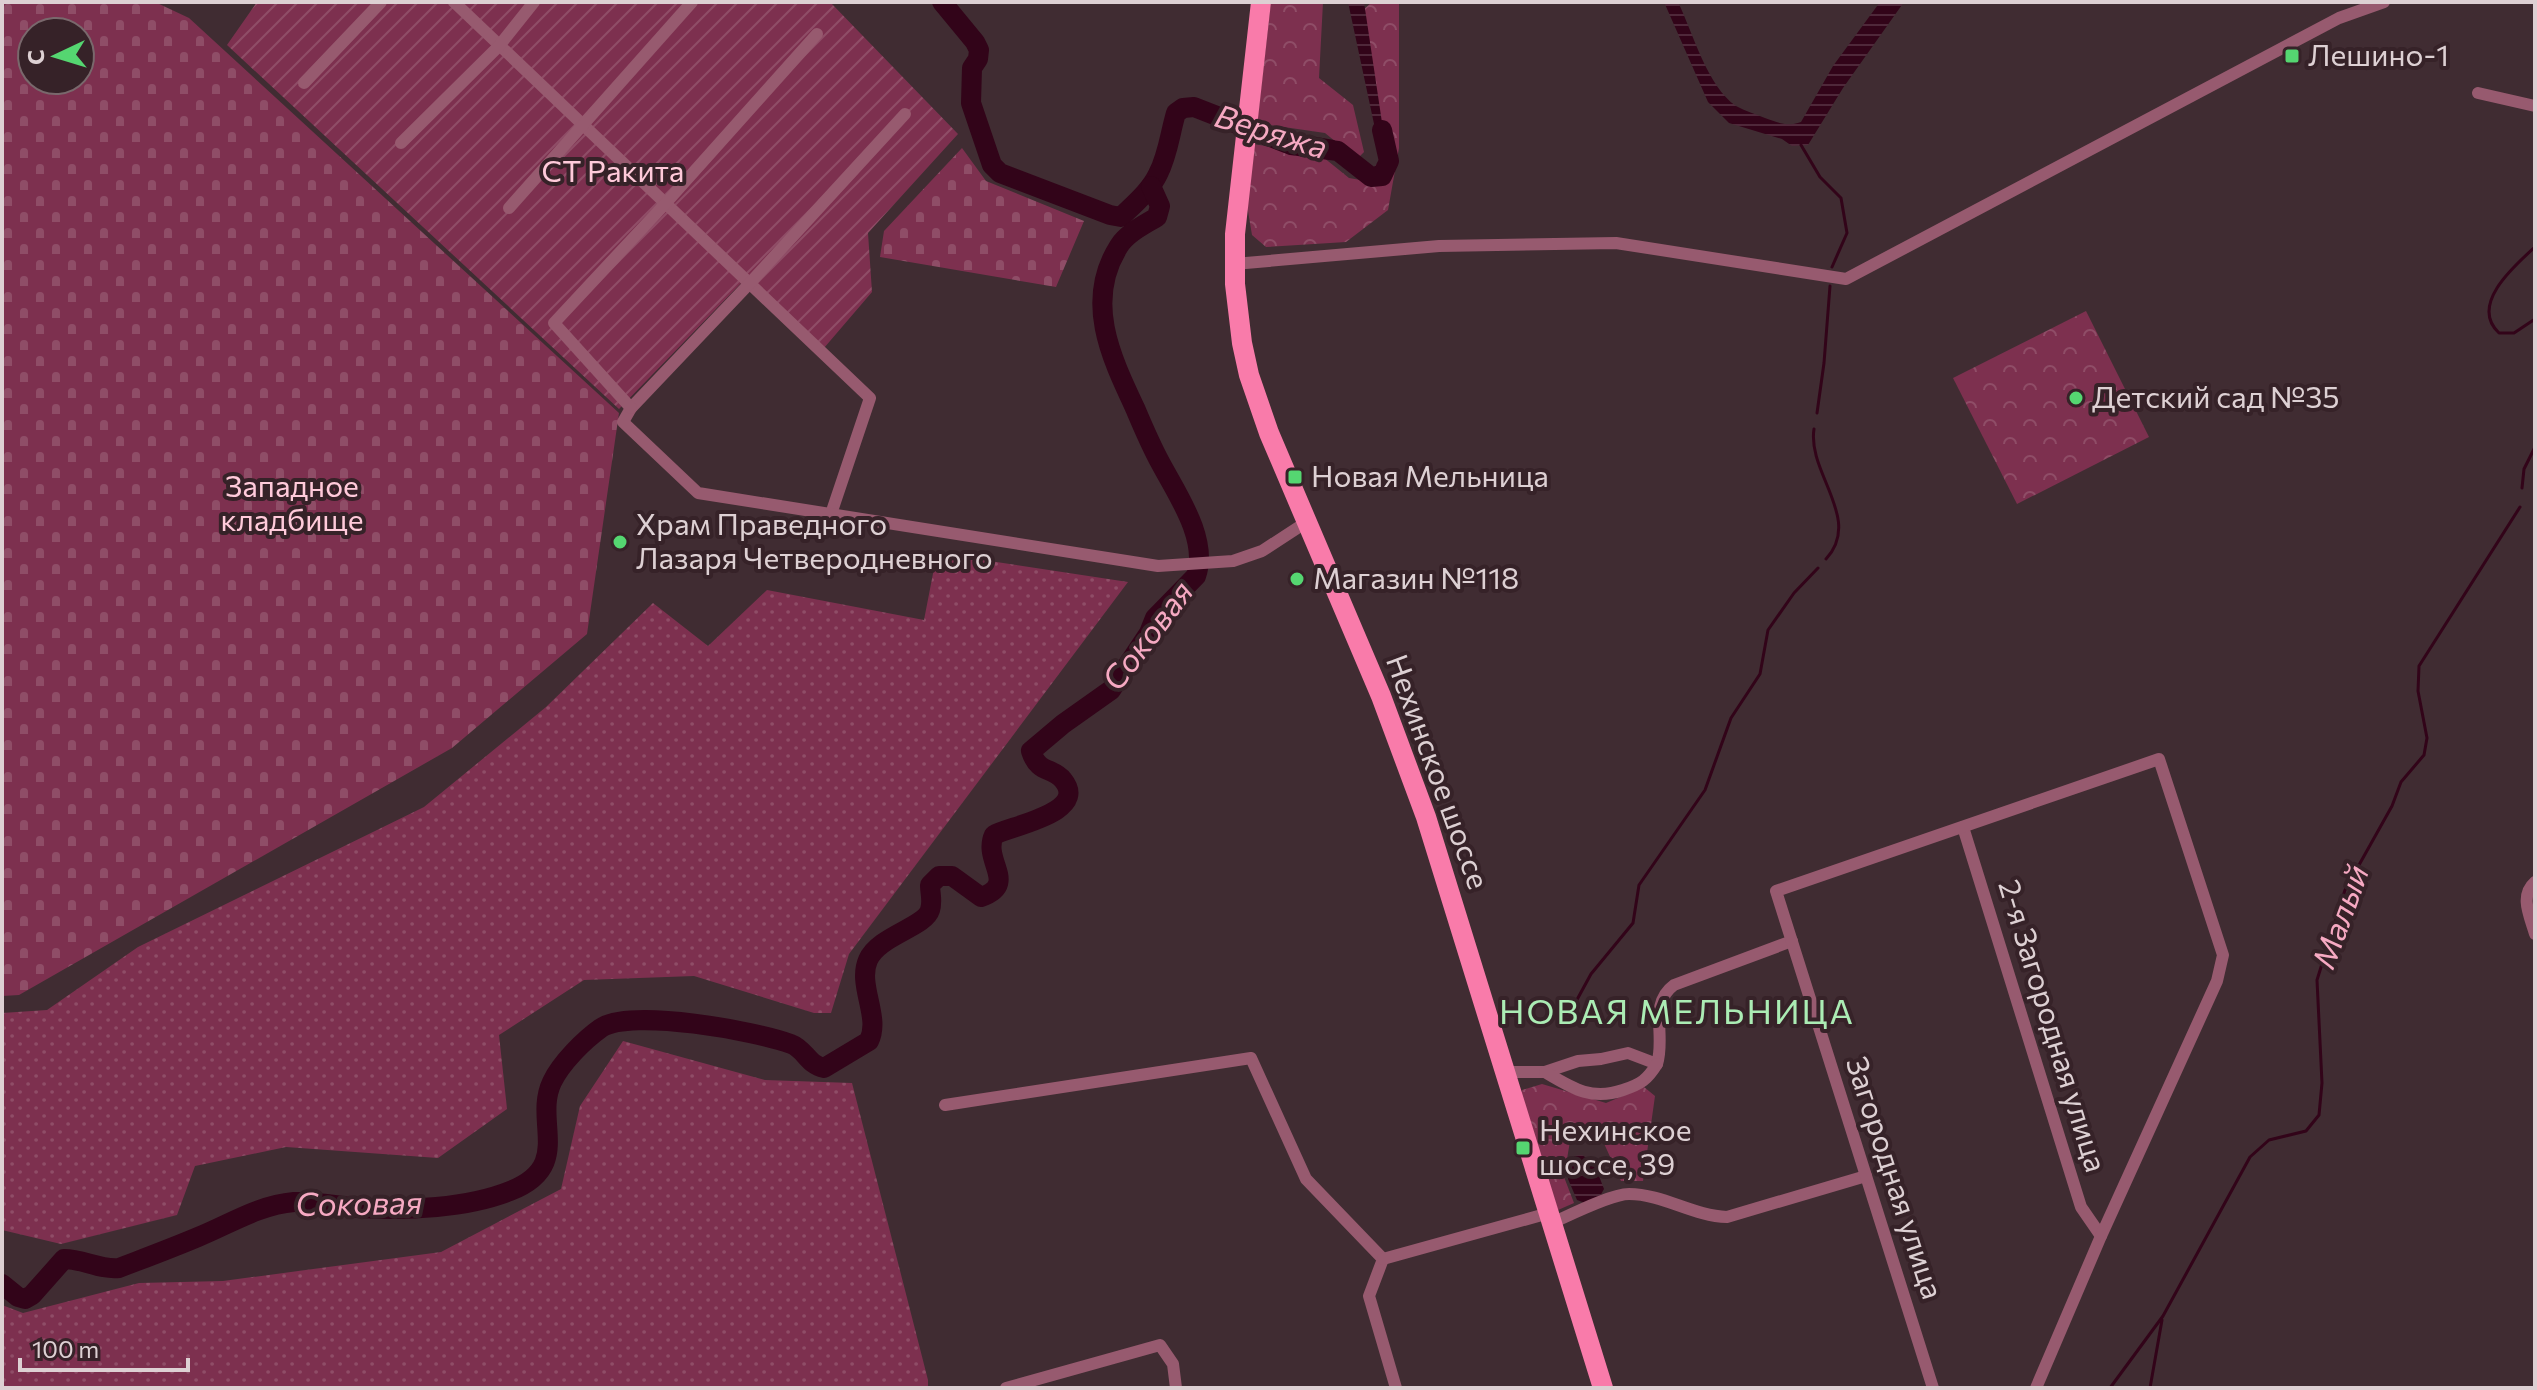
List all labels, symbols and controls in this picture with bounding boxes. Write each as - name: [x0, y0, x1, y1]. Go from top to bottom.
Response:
- north arrow: [16, 16, 96, 96]
- place label: Лешино-1: [2308, 35, 2449, 72]
- marker: Лешино-1: [2283, 47, 2301, 65]
- text: С: [22, 49, 50, 66]
- water label: Веряжа: [1211, 94, 1332, 166]
- park label: СТ Ракита: [542, 151, 684, 188]
- place label: Детский сад №35: [2092, 377, 2340, 414]
- marker: Детский сад №35: [2067, 389, 2085, 407]
- place label: Новая Мельница: [1311, 456, 1549, 493]
- park label: Западное кладбище: [220, 466, 364, 537]
- marker: Новая Мельница: [1286, 468, 1304, 486]
- place label: Храм Праведного Лазаря Четверодневного: [636, 504, 993, 575]
- marker: Храм Праведного Лазаря Четверодневного: [611, 533, 629, 551]
- place label: Магазин №118: [1313, 558, 1519, 595]
- marker: Магазин №118: [1288, 570, 1306, 588]
- water label: Соковая: [1092, 572, 1201, 698]
- street label: Нехинское шоссе: [1380, 649, 1499, 893]
- water label: Малый: [2302, 859, 2376, 973]
- street label: 2-я Загородная улица: [1992, 875, 2116, 1176]
- district label: НОВАЯ МЕЛЬНИЦА: [1499, 989, 1855, 1031]
- street label: Загородная улица: [1840, 1051, 1953, 1303]
- place label: Нехинское шоссе, 39: [1539, 1110, 1692, 1181]
- marker: Нехинское шоссе, 39: [1514, 1139, 1532, 1157]
- water label: Соковая: [295, 1181, 423, 1223]
- scale bar: [20, 1322, 188, 1372]
- text: 100 m: [32, 1334, 99, 1363]

